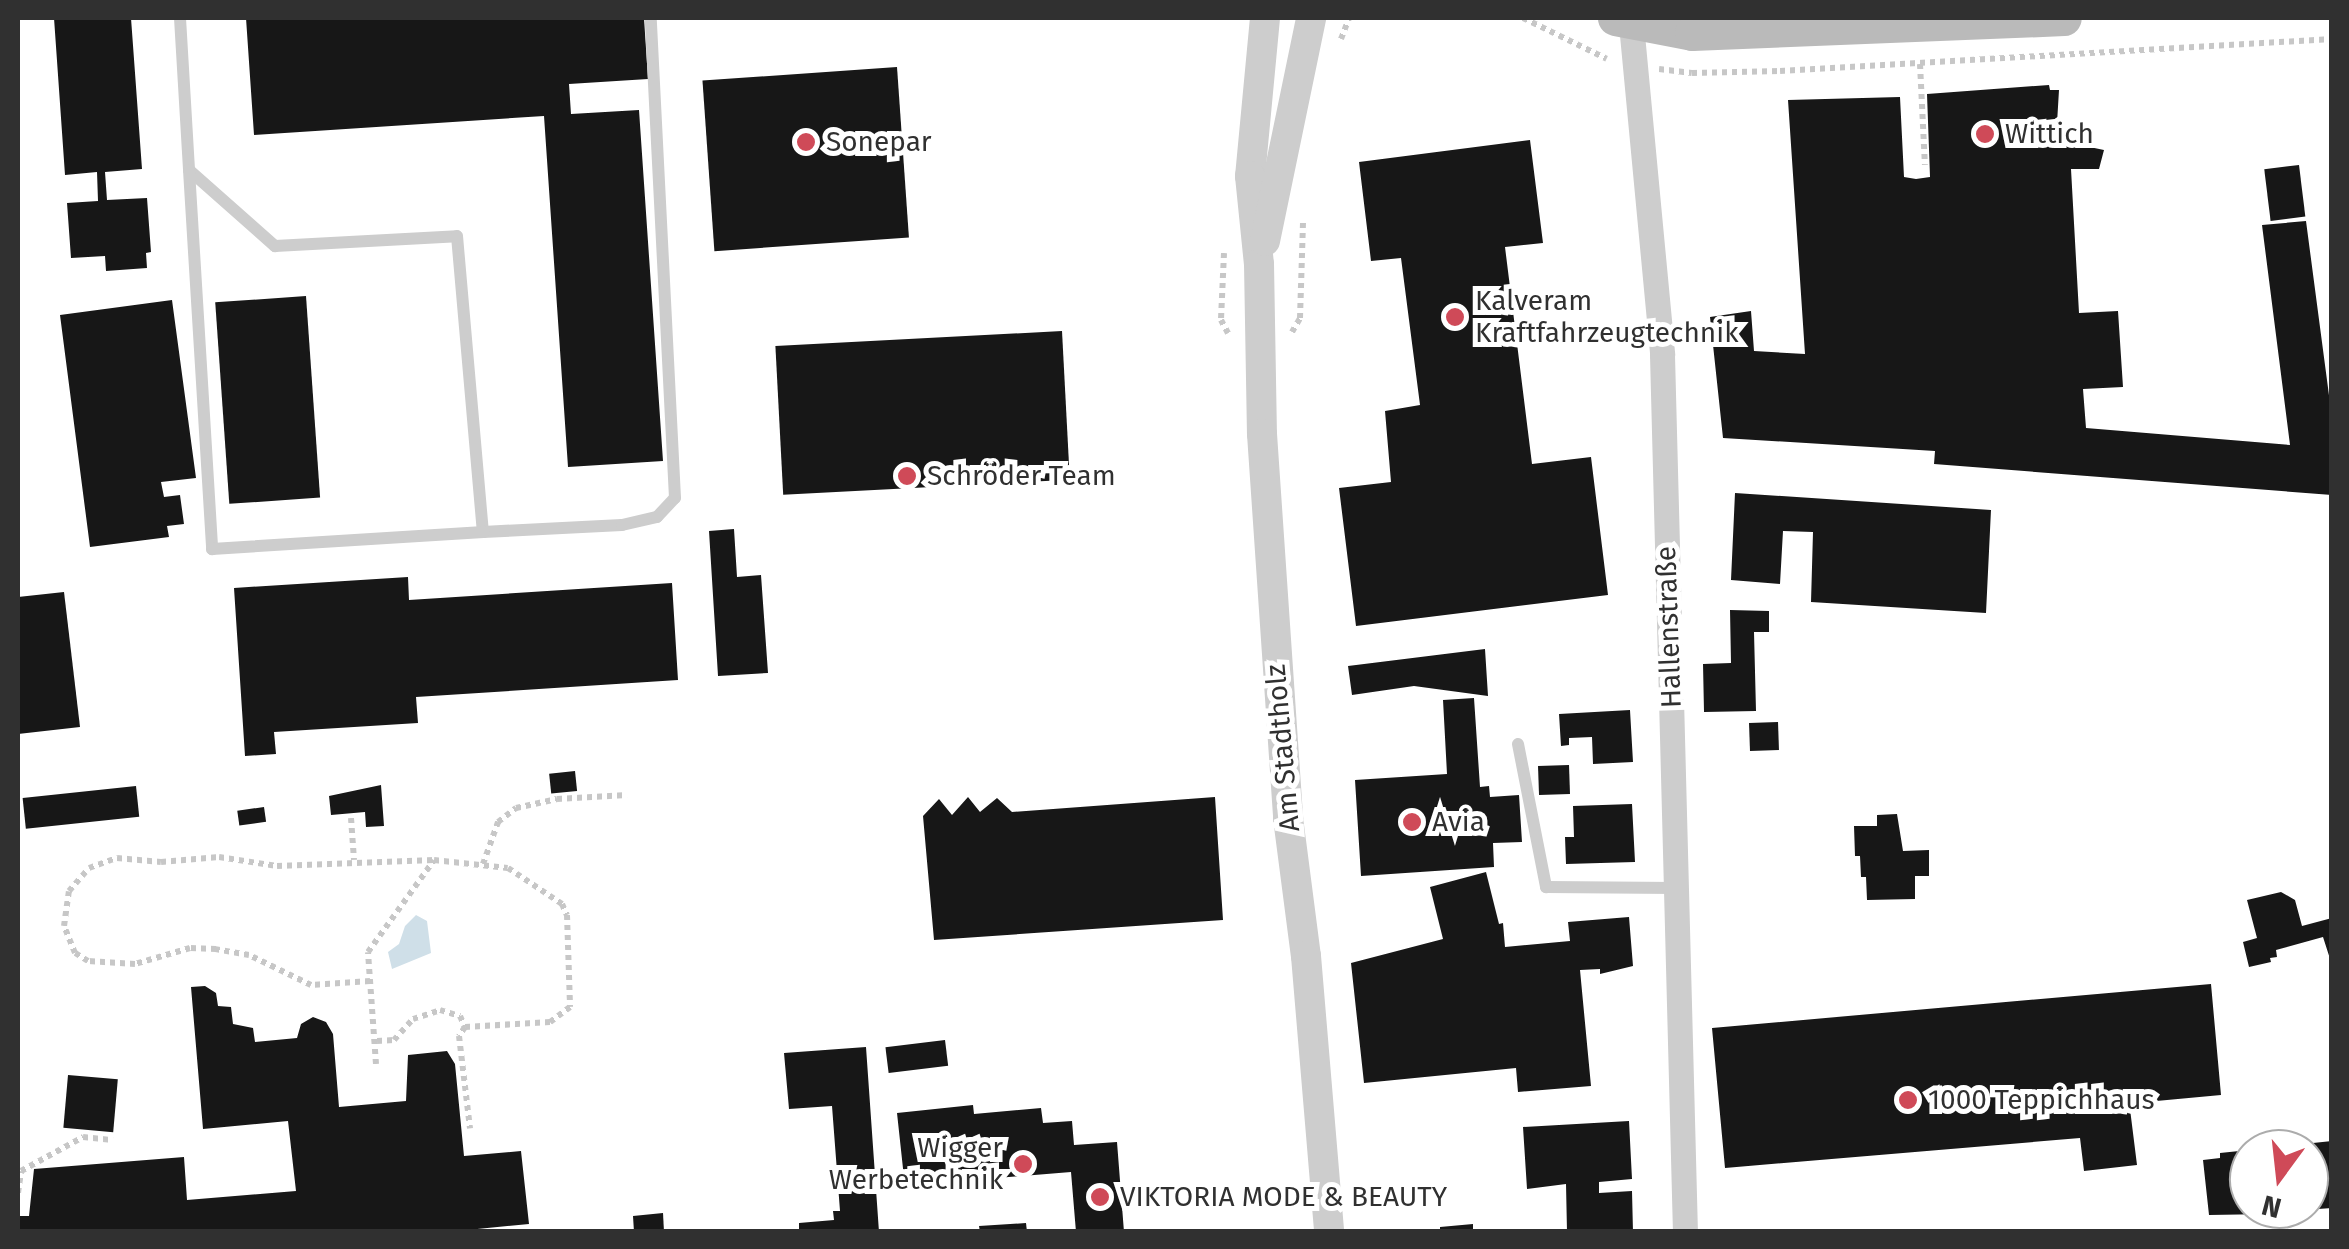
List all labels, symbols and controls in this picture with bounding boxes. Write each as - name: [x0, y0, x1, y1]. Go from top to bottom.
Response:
- place label: Wittich: [2005, 117, 2094, 151]
- marker: Wittich: [1974, 123, 1996, 145]
- place label: Sonepar: [826, 125, 932, 159]
- marker: Sonepar: [795, 131, 817, 153]
- place label: Kalveram Kraftfahrzeugtechnik: [1475, 284, 1739, 350]
- marker: Kalveram Kraftfahrzeugtechnik: [1444, 306, 1466, 328]
- place label: Schröder Team: [927, 459, 1116, 493]
- marker: Schröder Team: [896, 465, 918, 487]
- street label: Hallenstraße: [1649, 545, 1689, 709]
- street label: Am Stadtholz: [1259, 663, 1307, 833]
- place label: Avia: [1432, 805, 1485, 839]
- marker: Avia: [1401, 811, 1423, 833]
- place label: 1000 Teppichhaus: [1928, 1083, 2155, 1117]
- marker: 1000 Teppichhaus: [1897, 1089, 1919, 1111]
- north arrow: [2229, 1129, 2329, 1229]
- place label: Wigger Werbetechnik: [829, 1131, 1003, 1197]
- marker: Wigger Werbetechnik: [1012, 1153, 1034, 1175]
- place label: VIKTORIA MODE & BEAUTY: [1120, 1180, 1447, 1214]
- marker: VIKTORIA MODE & BEAUTY: [1089, 1186, 1111, 1208]
- text: N: [2258, 1188, 2285, 1225]

